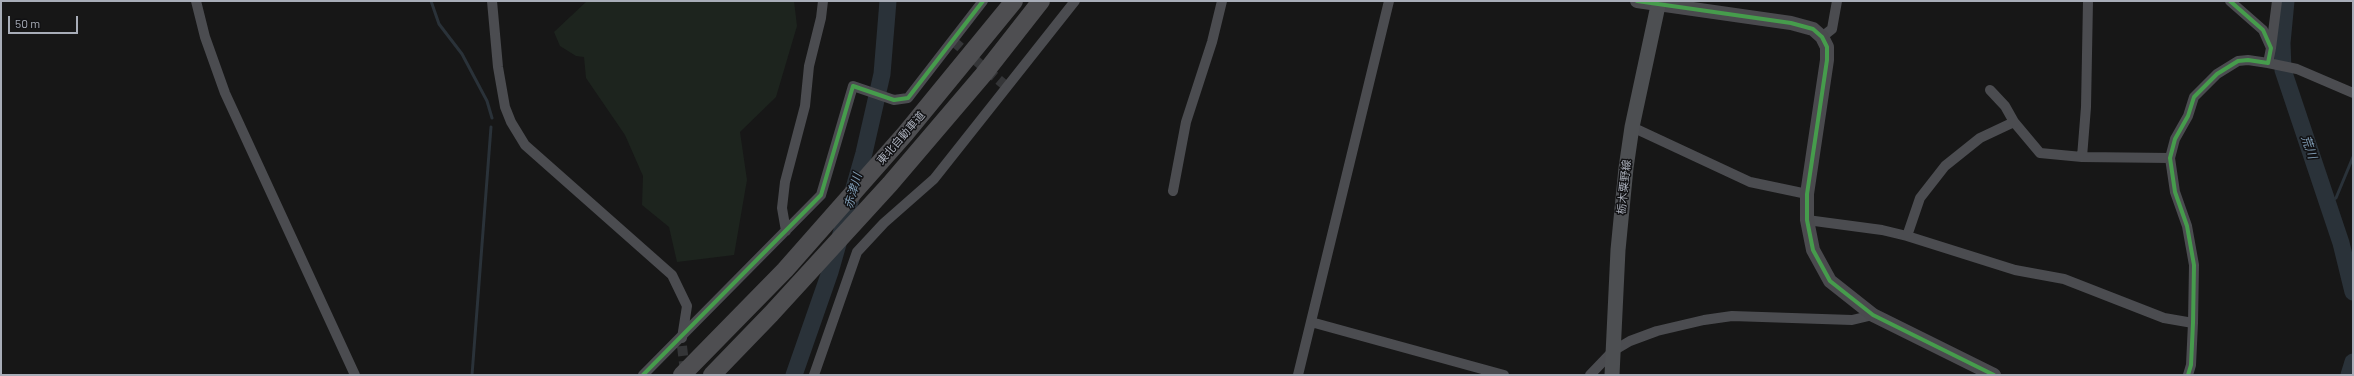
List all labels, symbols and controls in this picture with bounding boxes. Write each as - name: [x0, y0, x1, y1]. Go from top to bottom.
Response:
- scale bar: [10, 8, 80, 34]
- text: 50 m: [15, 16, 40, 30]
- street label: 東北自動車道: [874, 109, 928, 167]
- water label: 荒川: [2298, 133, 2320, 161]
- street label: 栃木粟野線: [1615, 159, 1633, 215]
- water label: 赤津川: [841, 172, 865, 210]

